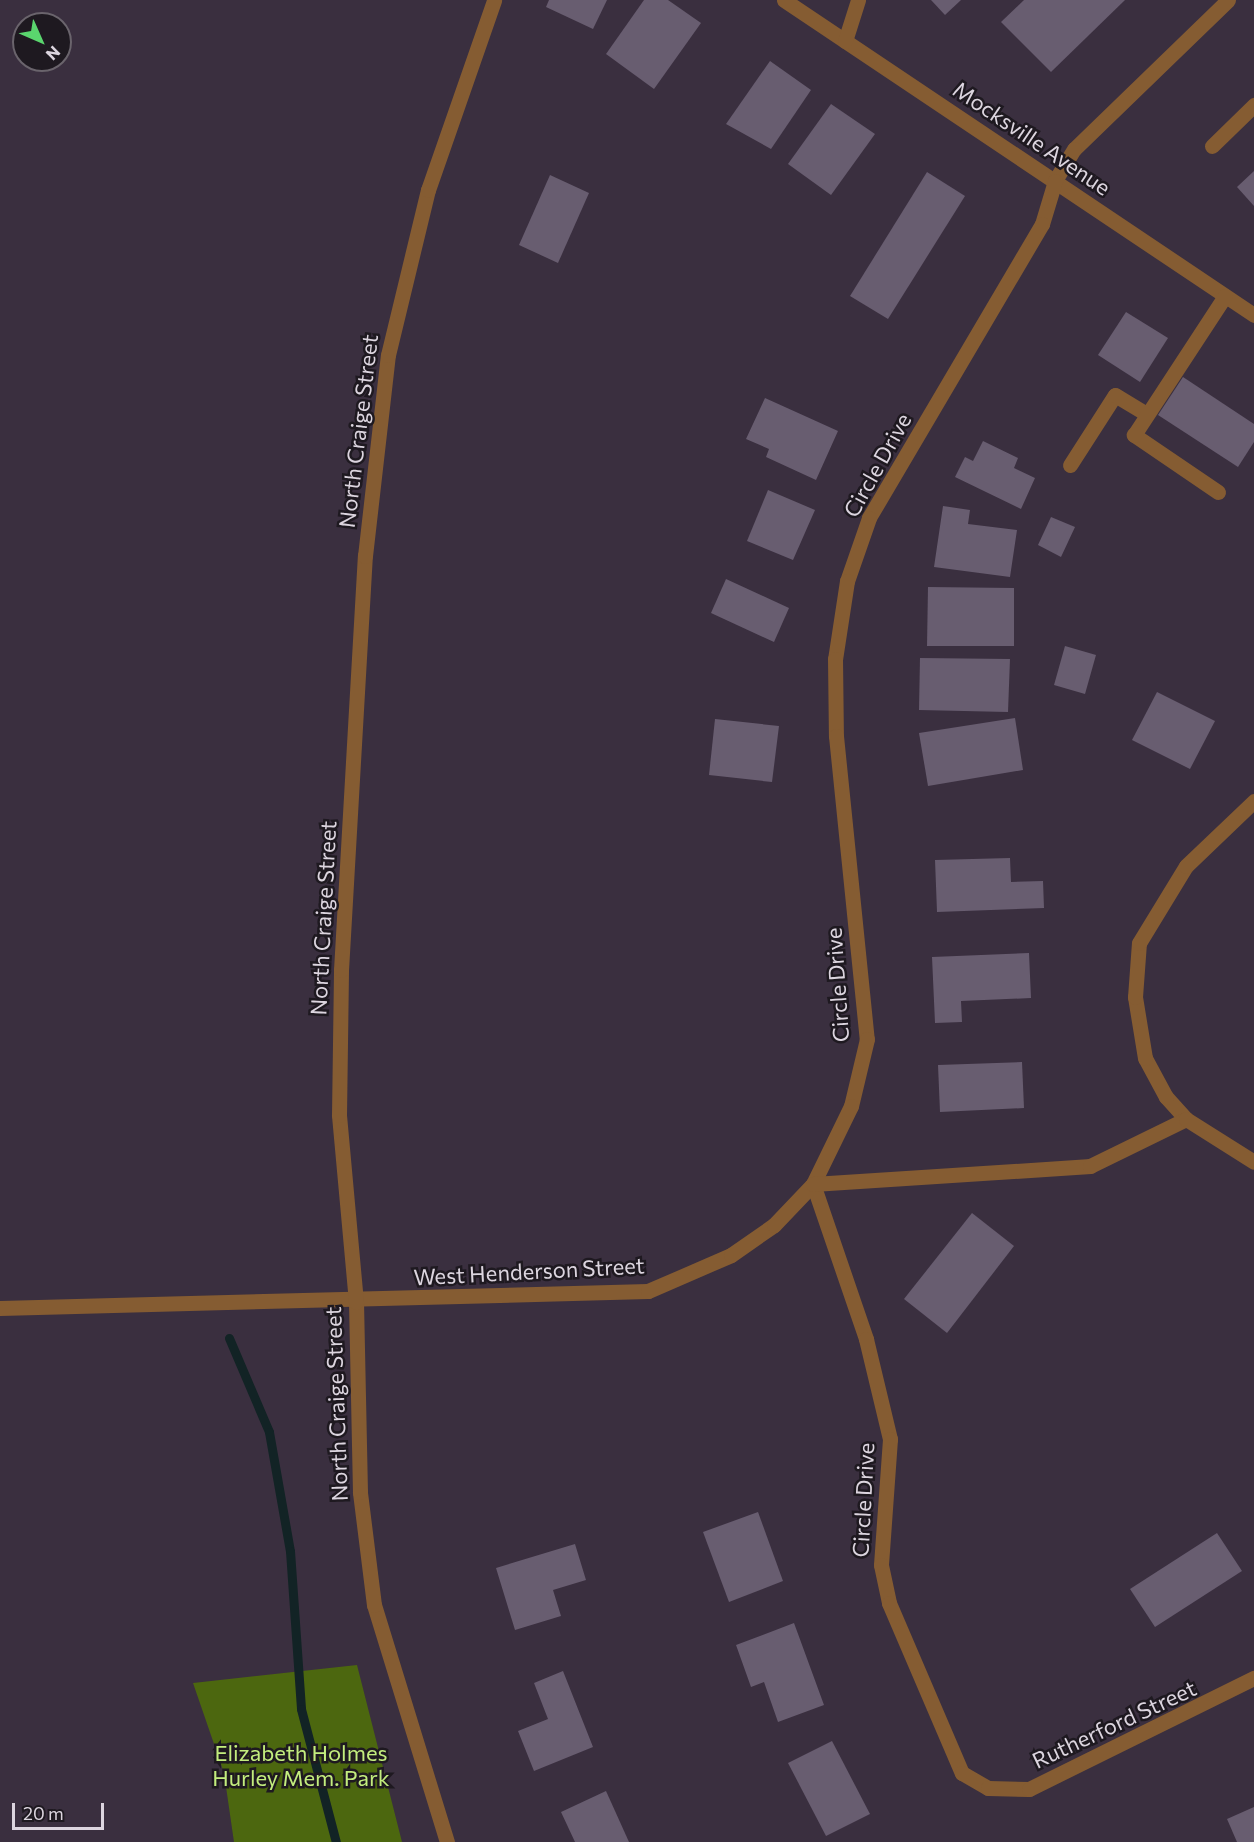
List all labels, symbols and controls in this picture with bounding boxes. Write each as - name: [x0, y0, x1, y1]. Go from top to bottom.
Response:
- north arrow: [12, 12, 72, 72]
- text: N: [43, 43, 65, 65]
- street label: Mocksville Avenue: [948, 76, 1116, 200]
- street label: North Craige Street: [333, 333, 383, 529]
- street label: Circle Drive: [838, 409, 916, 521]
- street label: North Craige Street: [305, 820, 341, 1016]
- street label: Circle Drive: [820, 927, 854, 1043]
- street label: West Henderson Street: [413, 1252, 645, 1290]
- street label: North Craige Street: [319, 1306, 353, 1502]
- street label: Circle Drive: [847, 1442, 879, 1558]
- street label: Rutherford Street: [1028, 1674, 1200, 1774]
- park label: Elizabeth Holmes Hurley Mem. Park: [212, 1739, 390, 1790]
- scale bar: [15, 1791, 106, 1829]
- text: 20 m: [23, 1802, 64, 1824]

